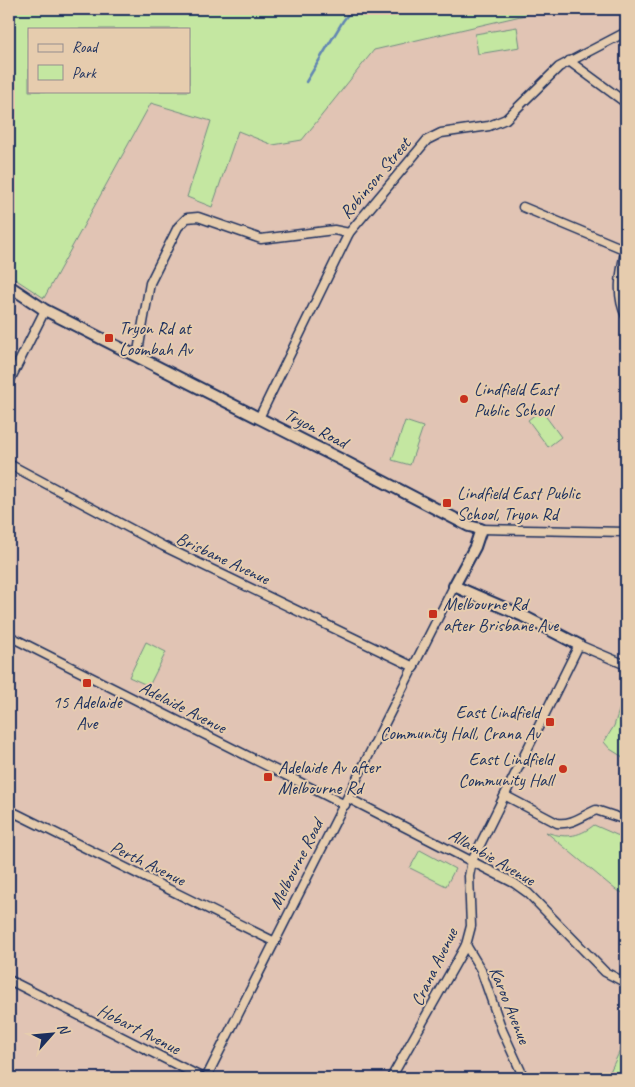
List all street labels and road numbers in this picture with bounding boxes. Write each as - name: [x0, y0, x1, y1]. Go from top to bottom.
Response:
- street label: Robinson Street: [335, 131, 417, 223]
- street label: Tryon Road: [281, 403, 354, 455]
- street label: Brisbane Avenue: [173, 527, 274, 590]
- street label: Adelaide Avenue: [136, 676, 231, 739]
- street label: Melbourne Road: [264, 813, 329, 913]
- street label: Allambie Avenue: [445, 823, 540, 891]
- street label: Perth Avenue: [107, 836, 190, 891]
- street label: Crana Avenue: [406, 924, 463, 1009]
- street label: Karoo Avenue: [485, 963, 536, 1048]
- street label: Hobart Avenue: [94, 999, 185, 1060]

